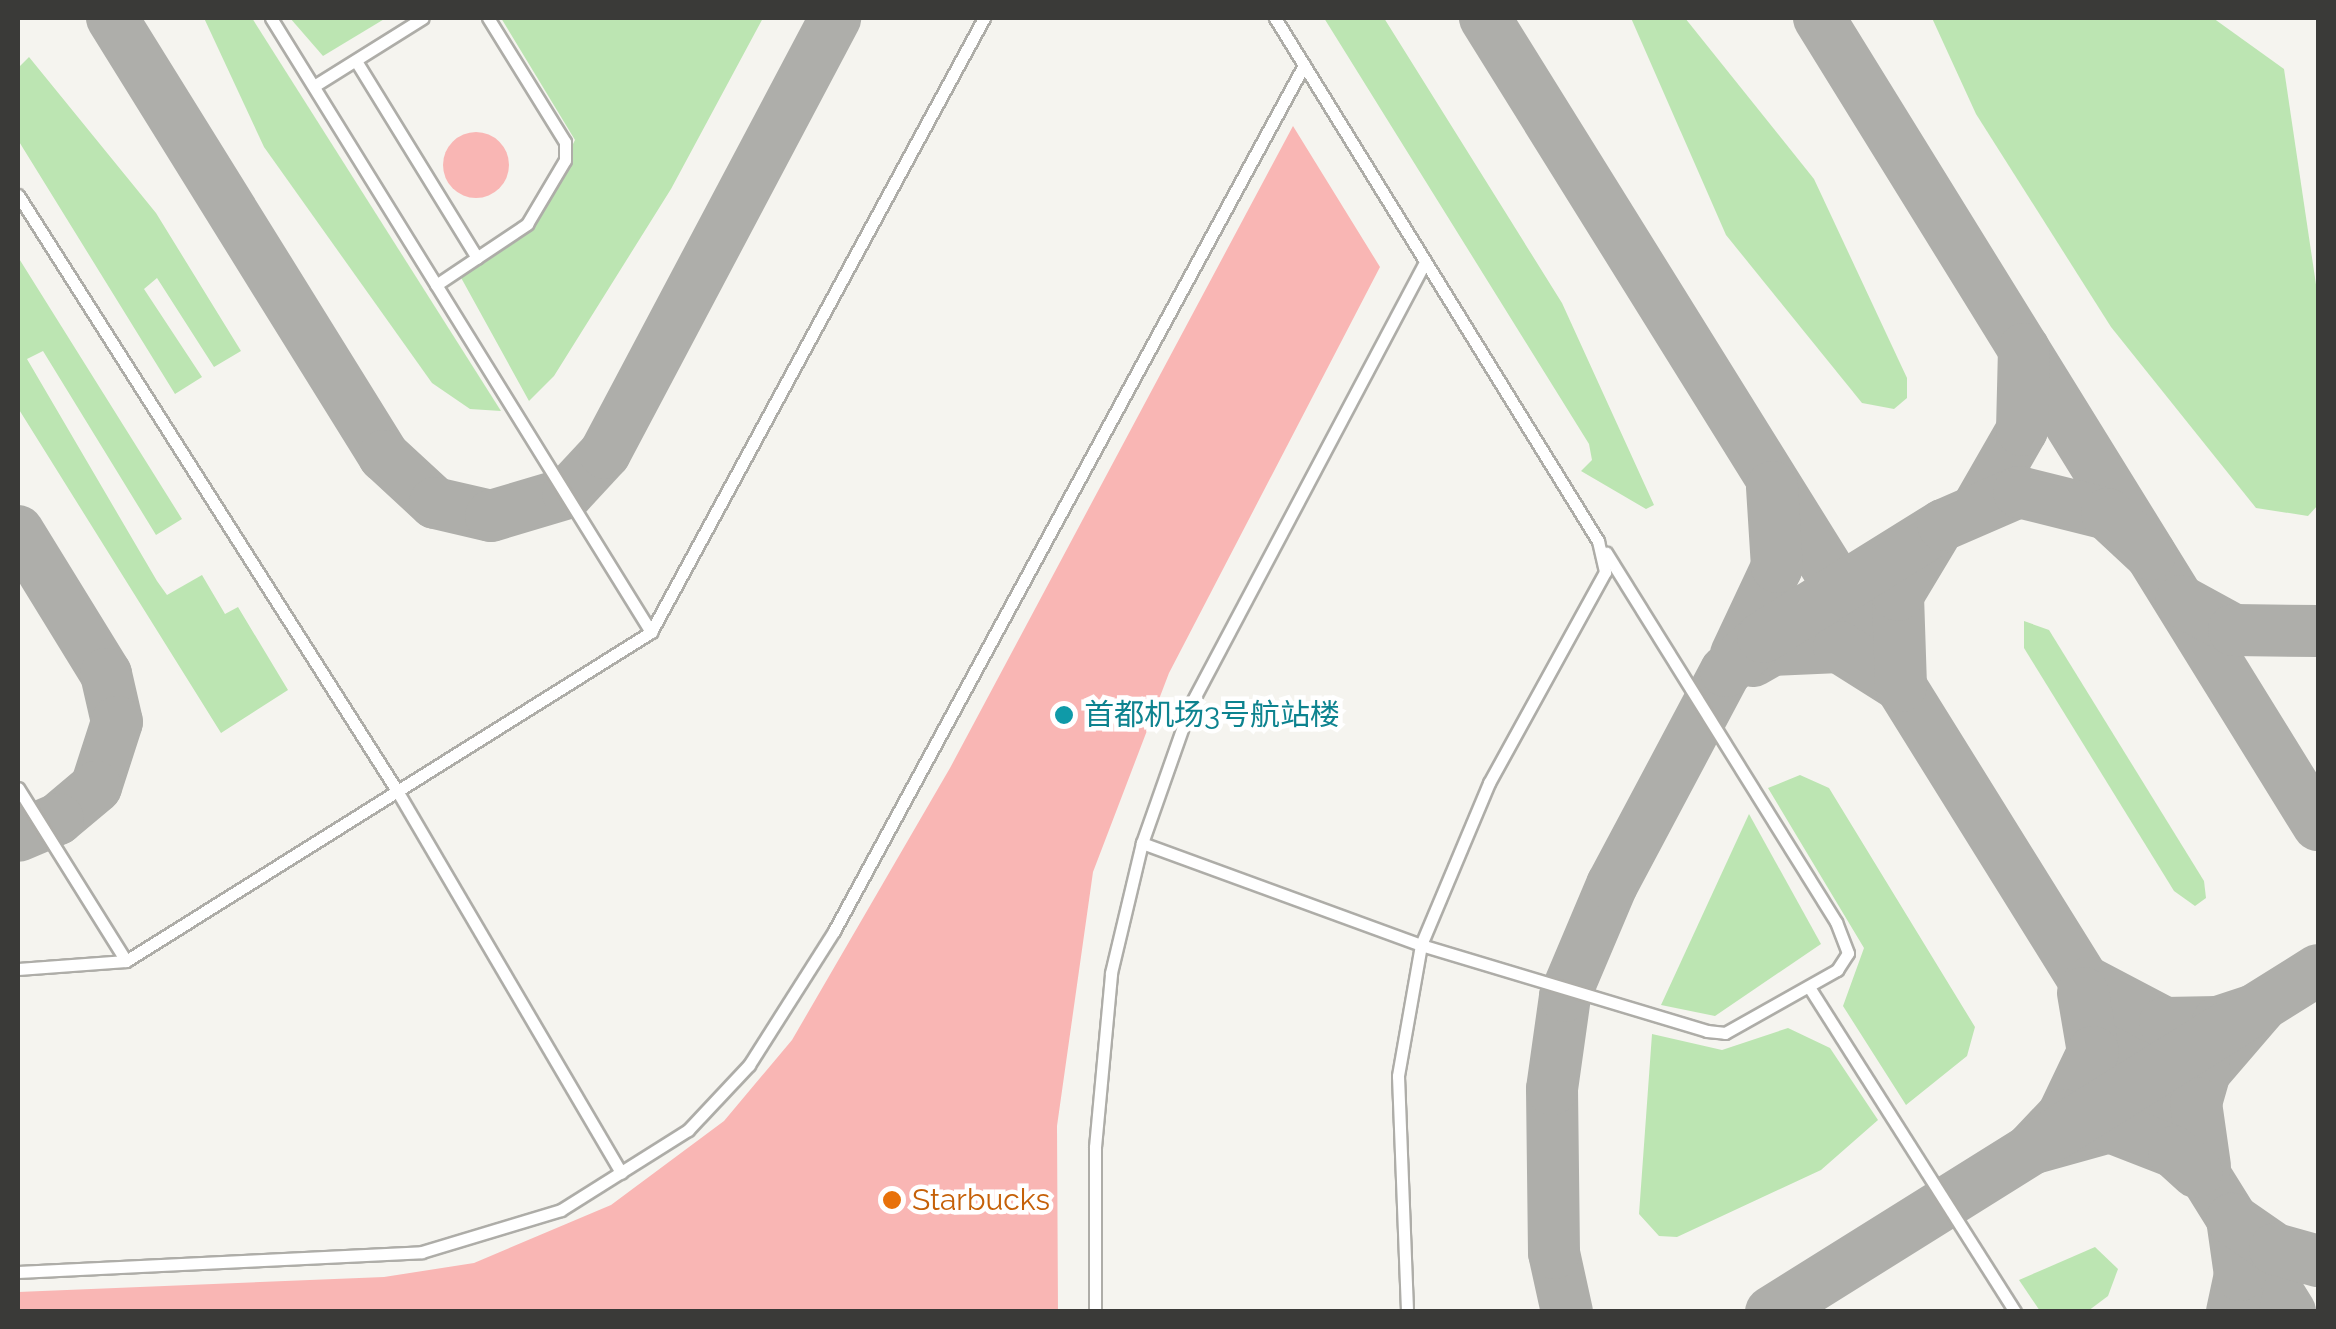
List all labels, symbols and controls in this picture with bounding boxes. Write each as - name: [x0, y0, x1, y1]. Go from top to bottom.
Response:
- place label: 首都机场3号航站楼: [1084, 697, 1340, 733]
- marker: 首都机场3号航站楼: [1053, 704, 1075, 726]
- place label: Starbucks: [912, 1182, 1050, 1218]
- marker: Starbucks: [881, 1189, 903, 1211]

